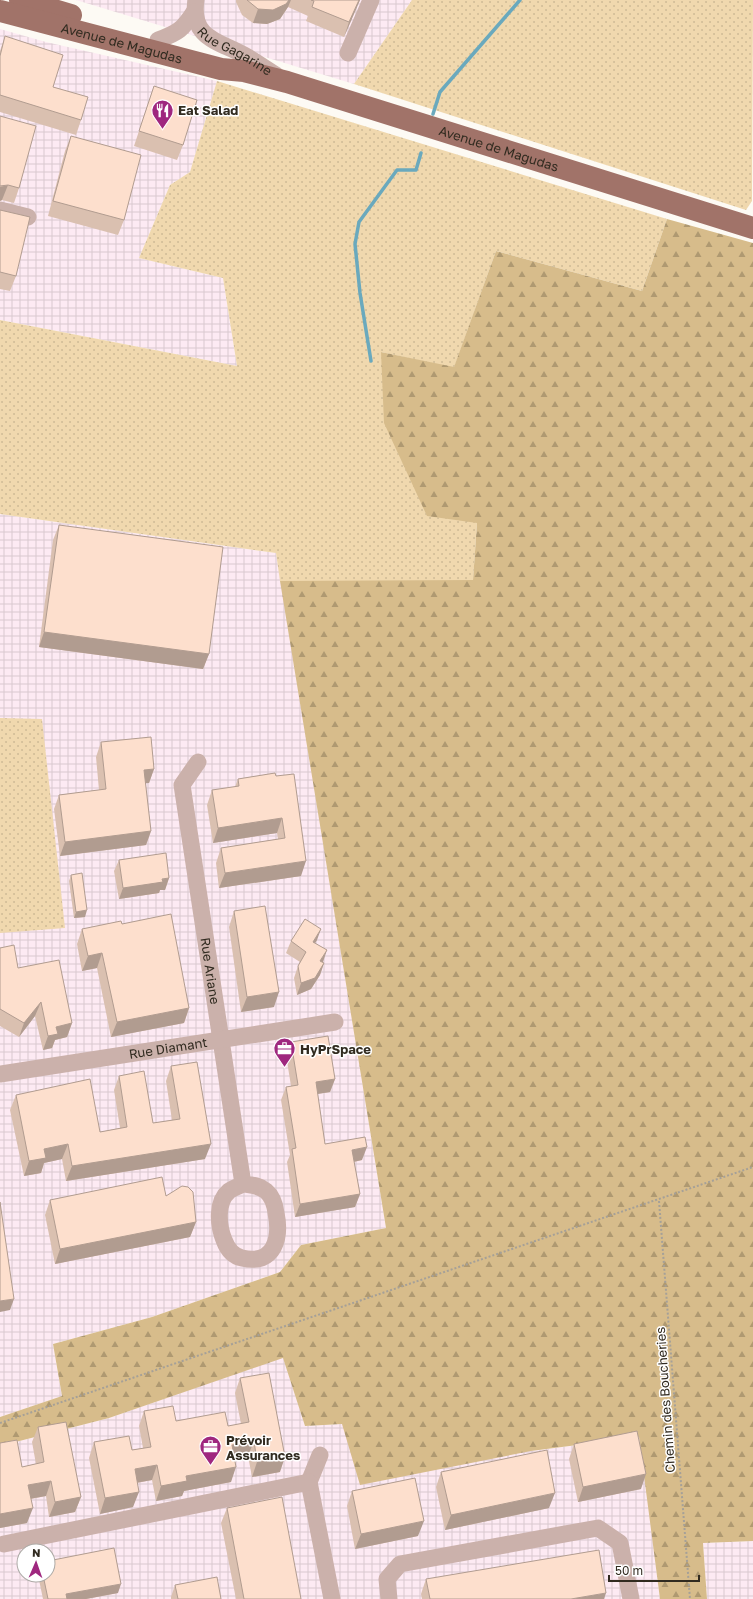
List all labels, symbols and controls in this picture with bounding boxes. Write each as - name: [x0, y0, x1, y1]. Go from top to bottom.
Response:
- street label: Avenue de Magudas: [60, 19, 184, 67]
- street label: Rue Gagarine: [194, 23, 275, 79]
- restaurant icon: Eat Salad: [149, 97, 175, 130]
- place label: Eat Salad: [178, 102, 238, 118]
- street label: Avenue de Magudas: [437, 122, 561, 175]
- street label: Rue Ariane: [197, 936, 223, 1005]
- street label: Rue Diamant: [128, 1034, 208, 1062]
- office icon: HyPrSpace: [271, 1036, 297, 1069]
- place label: HyPrSpace: [300, 1041, 371, 1057]
- street label: Chemin des Boucheries: [652, 1326, 678, 1474]
- place label: Prévoir Assurances: [226, 1432, 300, 1463]
- office icon: Prévoir Assurances: [198, 1434, 224, 1467]
- north arrow: [16, 1543, 56, 1583]
- text: N: [32, 1546, 41, 1559]
- scale bar: [609, 1557, 699, 1583]
- text: 50 m: [615, 1563, 643, 1578]

